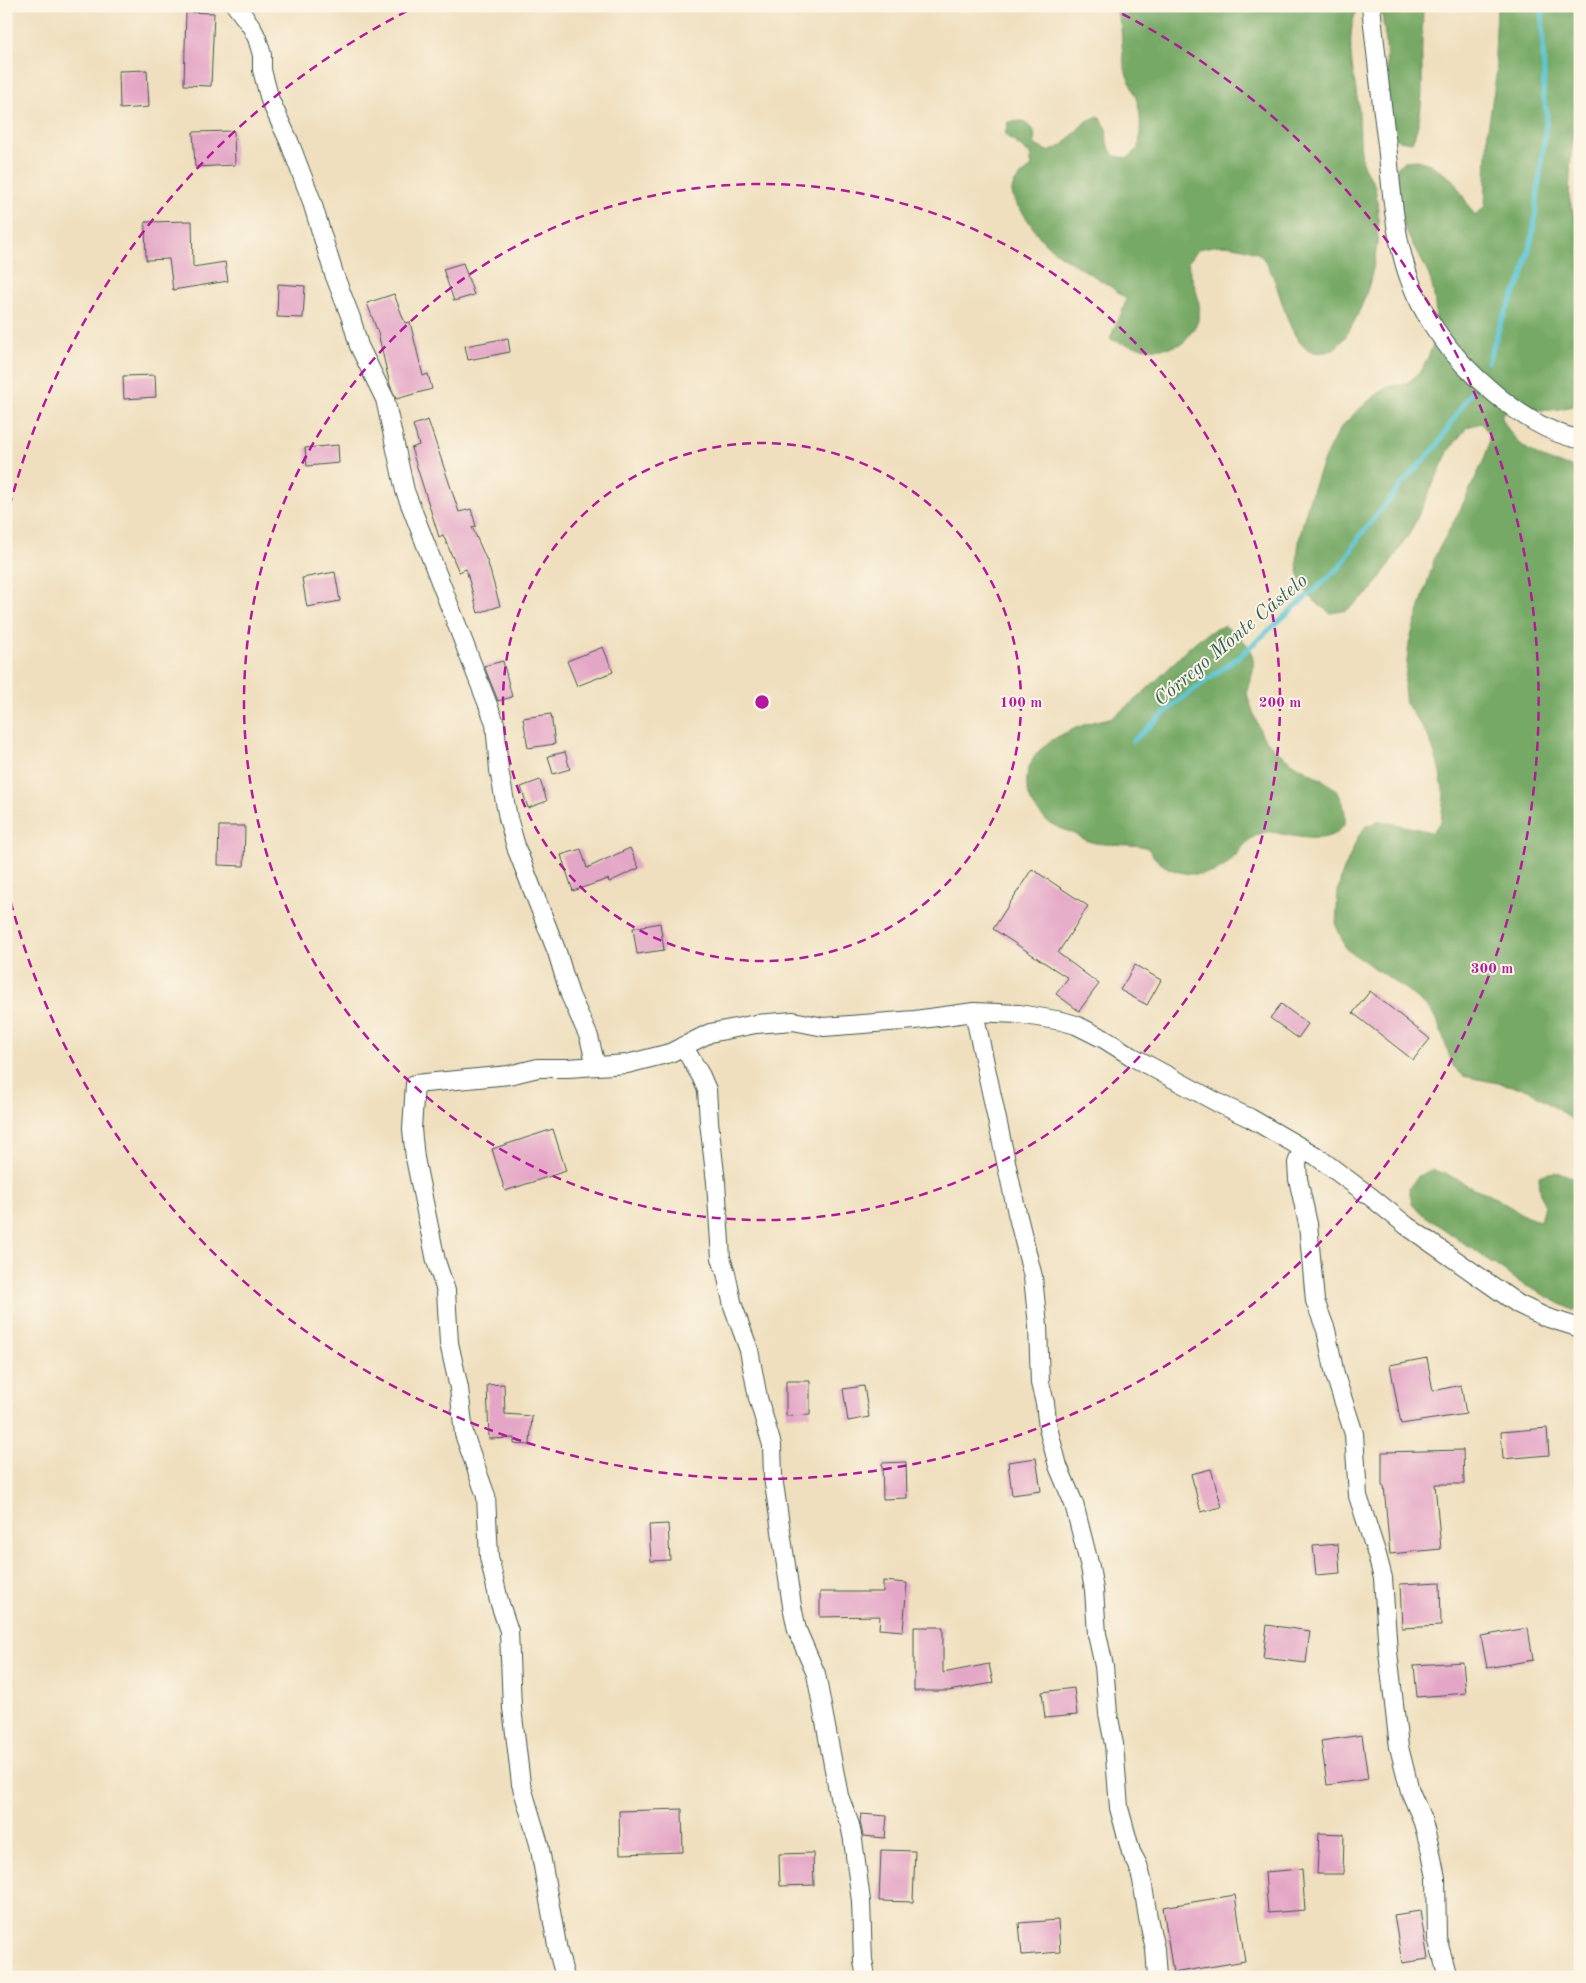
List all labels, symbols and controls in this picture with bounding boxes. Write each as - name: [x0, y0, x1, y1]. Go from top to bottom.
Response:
- water label: Córrego Monte Castelo: [1151, 571, 1312, 710]
- centre of rings: [753, 693, 771, 711]
- text: 100 m: [1000, 696, 1042, 711]
- text: 200 m: [1259, 696, 1301, 711]
- text: 300 m: [1471, 962, 1513, 977]

